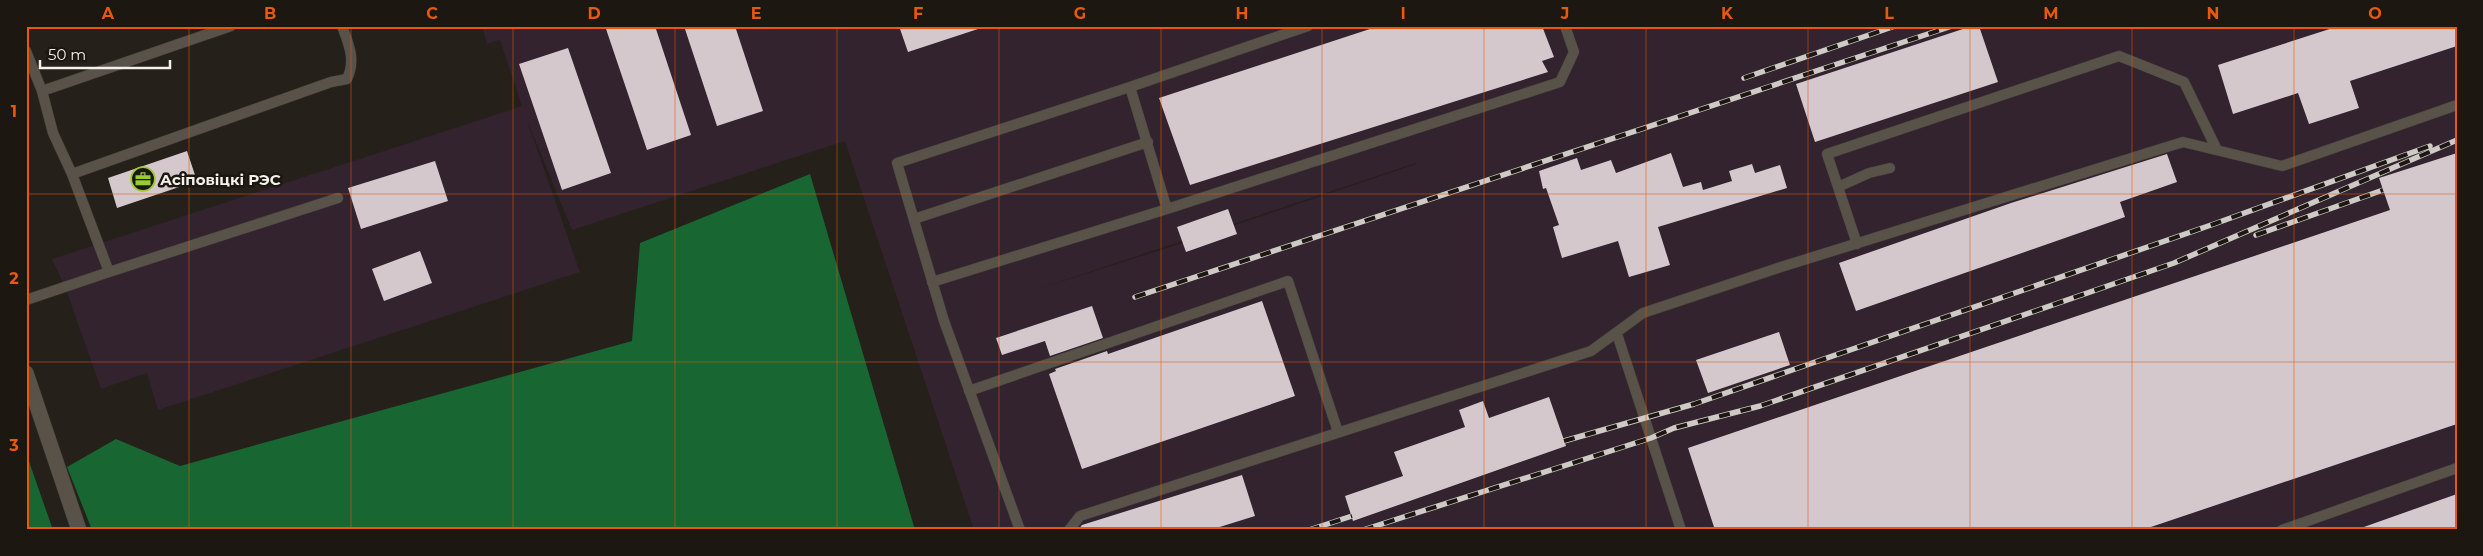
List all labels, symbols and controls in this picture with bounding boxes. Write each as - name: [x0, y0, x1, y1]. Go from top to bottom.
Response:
- text: A: [101, 4, 115, 23]
- text: B: [264, 4, 276, 23]
- text: C: [426, 4, 438, 23]
- text: D: [587, 4, 601, 23]
- text: E: [751, 4, 761, 23]
- text: F: [913, 4, 923, 23]
- text: G: [1074, 4, 1086, 23]
- text: H: [1236, 4, 1248, 23]
- text: I: [1400, 4, 1406, 23]
- text: J: [1560, 4, 1569, 23]
- text: K: [1721, 4, 1734, 23]
- text: L: [1884, 4, 1894, 23]
- text: M: [2043, 4, 2059, 23]
- text: N: [2207, 4, 2219, 23]
- text: O: [2368, 4, 2382, 23]
- scale bar: [40, 38, 170, 70]
- text: 50 m: [48, 45, 86, 64]
- text: 1: [11, 102, 17, 121]
- office icon: Асіповіцкі РЭС: [130, 166, 156, 192]
- place label: Асіповіцкі РЭС: [160, 170, 281, 189]
- text: 2: [9, 269, 19, 288]
- text: 3: [8, 436, 19, 455]

